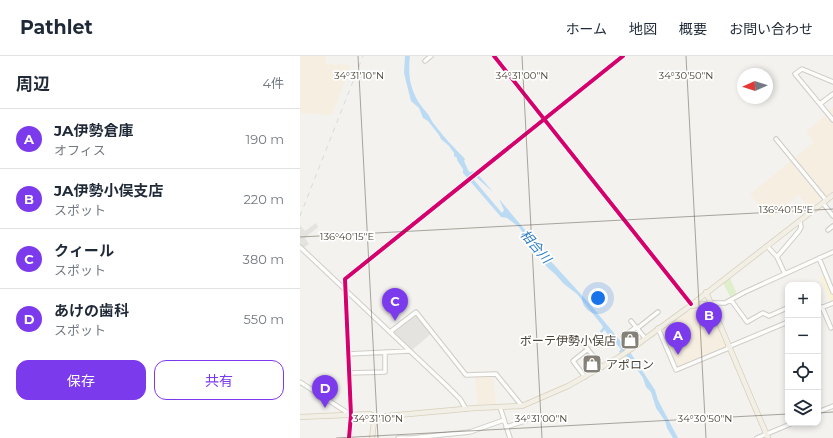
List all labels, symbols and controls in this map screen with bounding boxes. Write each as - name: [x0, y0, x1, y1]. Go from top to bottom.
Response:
- text: Pathlet: [20, 16, 93, 39]
- text: ホーム: [565, 20, 607, 38]
- text: 地図: [629, 20, 657, 38]
- text: 概要: [679, 20, 707, 38]
- text: お問い合わせ: [729, 20, 813, 38]
- north arrow: [737, 68, 773, 104]
- text: 34°31'10"N: [334, 69, 384, 82]
- text: 34°31'00"N: [496, 69, 548, 82]
- text: 34°30'50"N: [659, 69, 713, 82]
- text: 周辺: [16, 74, 50, 94]
- text: 4件: [262, 75, 284, 91]
- text: JA伊勢倉庫: [54, 121, 133, 140]
- text: A: [24, 131, 34, 147]
- text: 190 m: [246, 131, 284, 147]
- text: オフィス: [54, 142, 106, 158]
- text: JA伊勢小俣支店: [54, 181, 163, 200]
- text: B: [24, 191, 34, 207]
- text: 220 m: [243, 191, 284, 207]
- text: スポット: [54, 202, 106, 218]
- text: 136°40'15"E: [759, 203, 814, 216]
- water label: 相合川: [517, 226, 556, 267]
- text: 136°40'15"E: [320, 230, 375, 243]
- text: クィール: [54, 241, 114, 260]
- text: C: [24, 251, 34, 267]
- text: 380 m: [243, 251, 284, 267]
- text: スポット: [54, 262, 106, 278]
- map controls: [785, 282, 821, 426]
- button: +: [785, 282, 821, 318]
- pin: C: [382, 288, 408, 321]
- your location: [588, 288, 608, 308]
- text: あけの歯科: [54, 301, 129, 320]
- pin: B: [696, 302, 722, 335]
- text: D: [24, 311, 34, 327]
- text: 550 m: [244, 311, 284, 327]
- button: −: [785, 318, 821, 354]
- text: スポット: [54, 322, 106, 338]
- pin: A: [665, 322, 691, 355]
- shop icon: ボーテ伊勢小俣店: [619, 329, 641, 351]
- place label: ボーテ伊勢小俣店: [520, 333, 616, 348]
- shop icon: アポロン: [581, 353, 603, 375]
- button: locate: [785, 354, 821, 390]
- place label: アポロン: [606, 357, 654, 372]
- button: 保存: [16, 360, 146, 400]
- button: 共有: [154, 360, 284, 400]
- pin: D: [312, 375, 338, 408]
- button: layers: [785, 390, 821, 426]
- text: 34°31'10"N: [353, 412, 403, 425]
- text: 34°31'00"N: [515, 412, 567, 425]
- text: 34°30'50"N: [678, 412, 732, 425]

